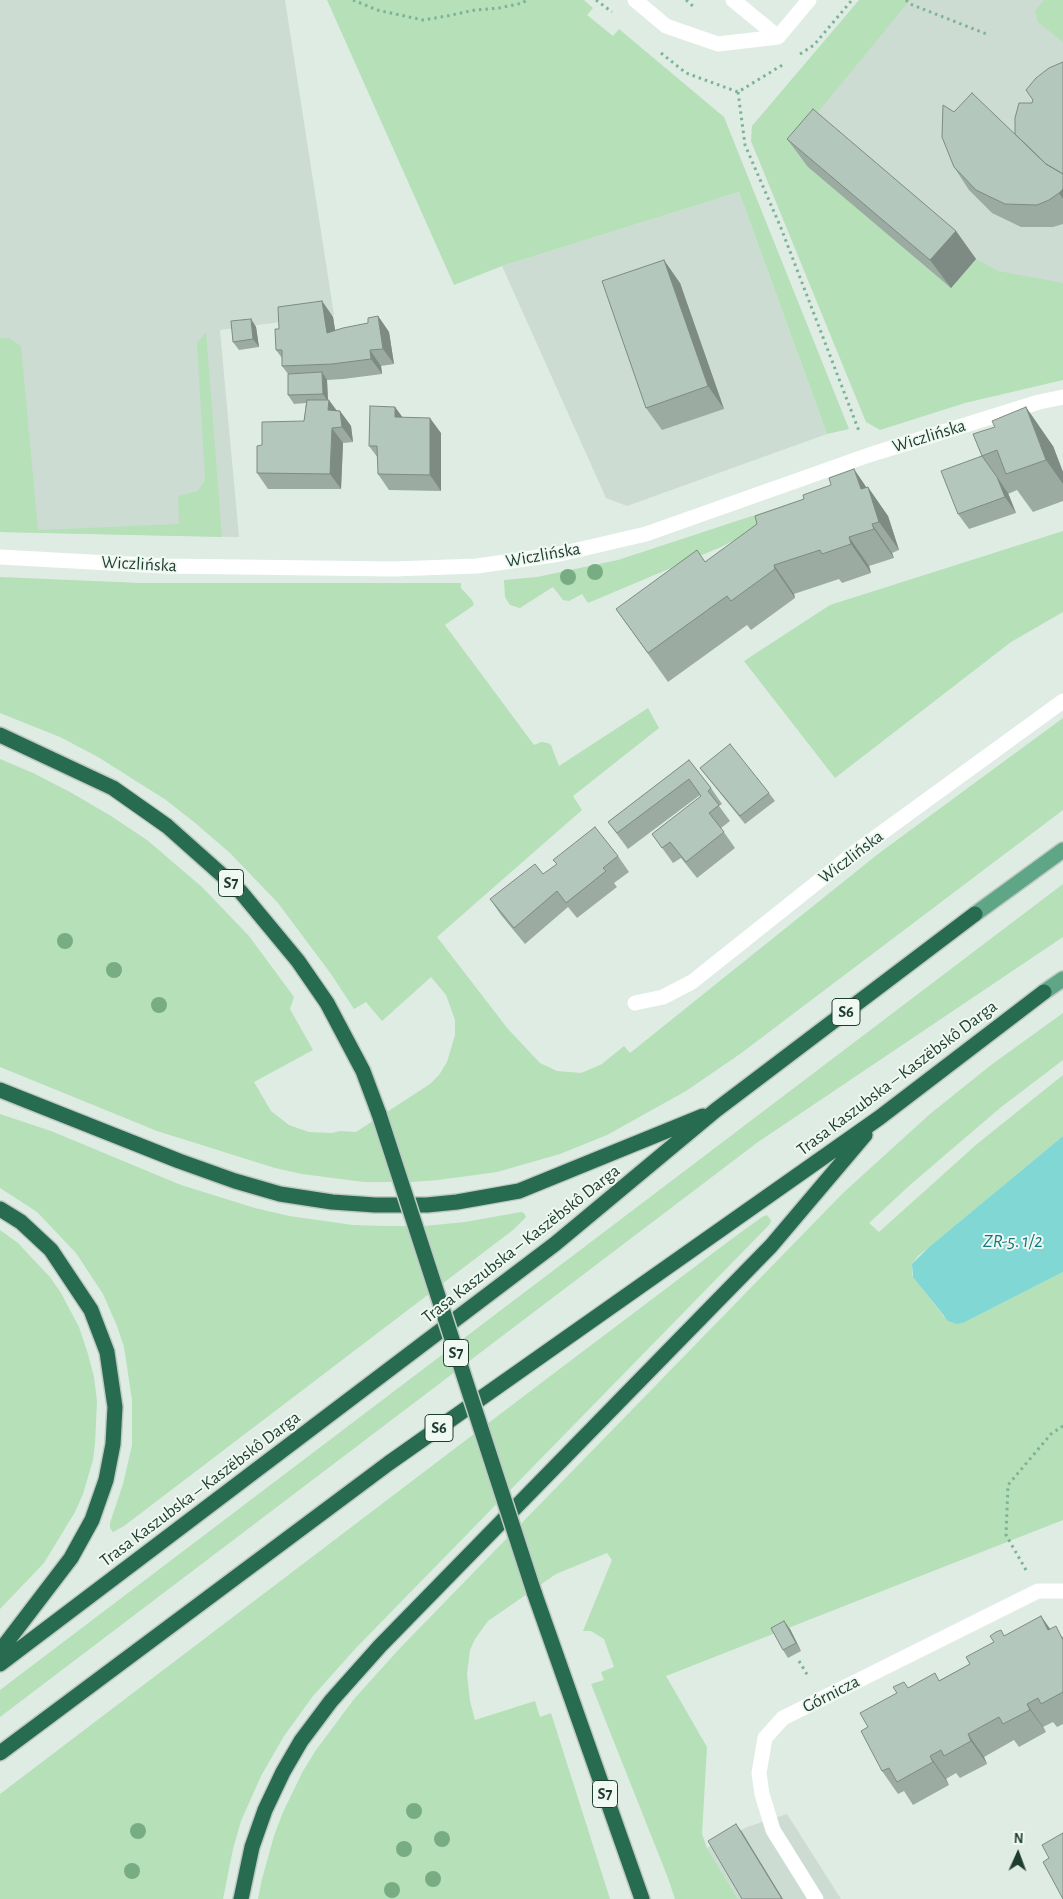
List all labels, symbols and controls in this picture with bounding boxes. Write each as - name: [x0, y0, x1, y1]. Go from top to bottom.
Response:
- street label: Wiczlińska: [890, 415, 968, 457]
- street label: Wiczlińska: [504, 538, 582, 572]
- street label: Wiczlińska: [101, 551, 177, 577]
- street label: Wiczlińska: [814, 826, 888, 888]
- road number: S7: [218, 870, 244, 896]
- street label: Trasa Kaszubska – Kaszëbskô Darga: [792, 995, 1002, 1161]
- road number: S6: [832, 999, 860, 1026]
- street label: Trasa Kaszubska – Kaszëbskô Darga: [418, 1160, 624, 1328]
- water label: ZR-5. 1/2: [983, 1230, 1043, 1252]
- road number: S7: [444, 1340, 468, 1366]
- street label: Trasa Kaszubska – Kaszëbskô Darga: [95, 1406, 305, 1572]
- road number: S6: [425, 1415, 453, 1442]
- street label: Górnicza: [799, 1670, 863, 1718]
- road number: S7: [592, 1780, 618, 1808]
- north arrow: [993, 1829, 1043, 1879]
- text: N: [1013, 1832, 1024, 1846]

